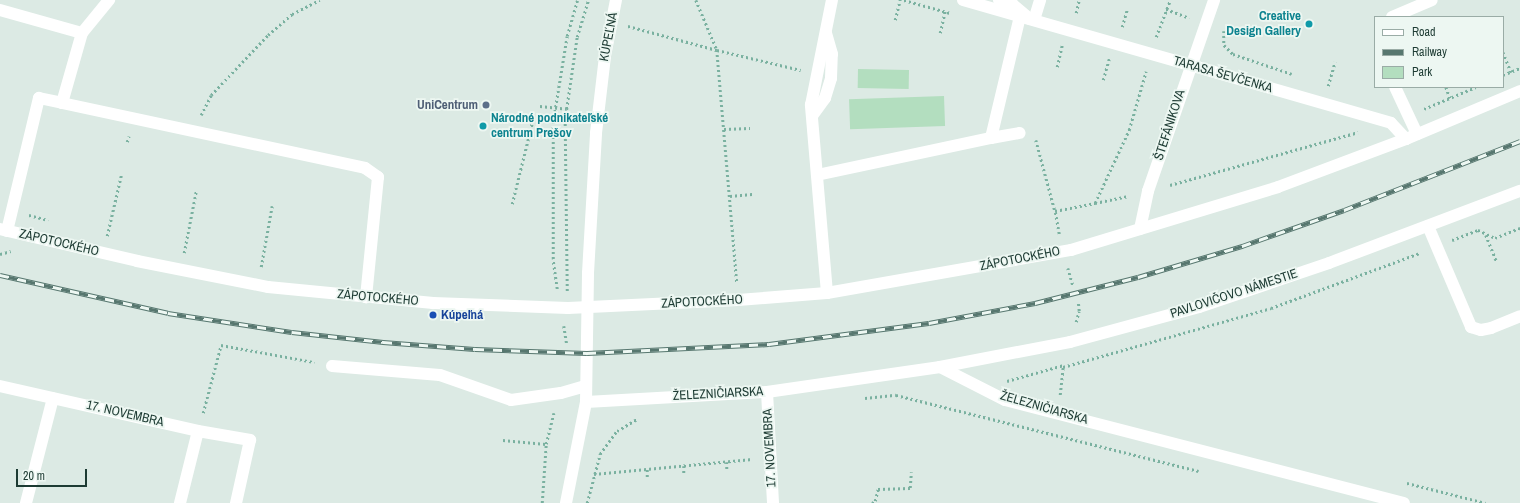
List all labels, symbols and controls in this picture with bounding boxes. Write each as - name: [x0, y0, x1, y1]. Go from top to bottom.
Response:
- place label: Creative Design Gallery: [1226, 9, 1301, 40]
- street label: KÚPEĽNÁ: [597, 11, 621, 63]
- legend: [1374, 16, 1504, 88]
- marker: Creative Design Gallery: [1304, 19, 1314, 29]
- text: Road: [1412, 24, 1436, 40]
- text: Railway: [1412, 44, 1447, 60]
- street label: TARASA ŠEVČENKA: [1171, 53, 1275, 97]
- text: Park: [1412, 64, 1432, 80]
- street label: ŠTEFÁNIKOVA: [1151, 88, 1189, 162]
- place label: UniCentrum: [417, 97, 478, 113]
- marker: UniCentrum: [481, 100, 491, 110]
- place label: Národné podnikateľské centrum Prešov: [491, 111, 608, 142]
- marker: Národné podnikateľské centrum Prešov: [478, 121, 488, 131]
- street label: ZÁPOTOCKÉHO: [18, 226, 100, 260]
- street label: ZÁPOTOCKÉHO: [978, 244, 1062, 274]
- street label: PAVLOVIČOVO NÁMESTIE: [1168, 266, 1300, 322]
- street label: ZÁPOTOCKÉHO: [337, 287, 419, 309]
- street label: ZÁPOTOCKÉHO: [661, 292, 743, 312]
- place label: Kúpeľná: [441, 307, 483, 323]
- marker: Kúpeľná: [428, 310, 438, 320]
- street label: ŽELEZNIČIARSKA: [672, 384, 764, 404]
- street label: ŽELEZNIČIARSKA: [998, 388, 1090, 428]
- street label: 17. NOVEMBRA: [85, 398, 165, 430]
- street label: 17. NOVEMBRA: [760, 408, 780, 488]
- scale bar: [18, 461, 89, 487]
- text: 20 m: [23, 468, 45, 484]

